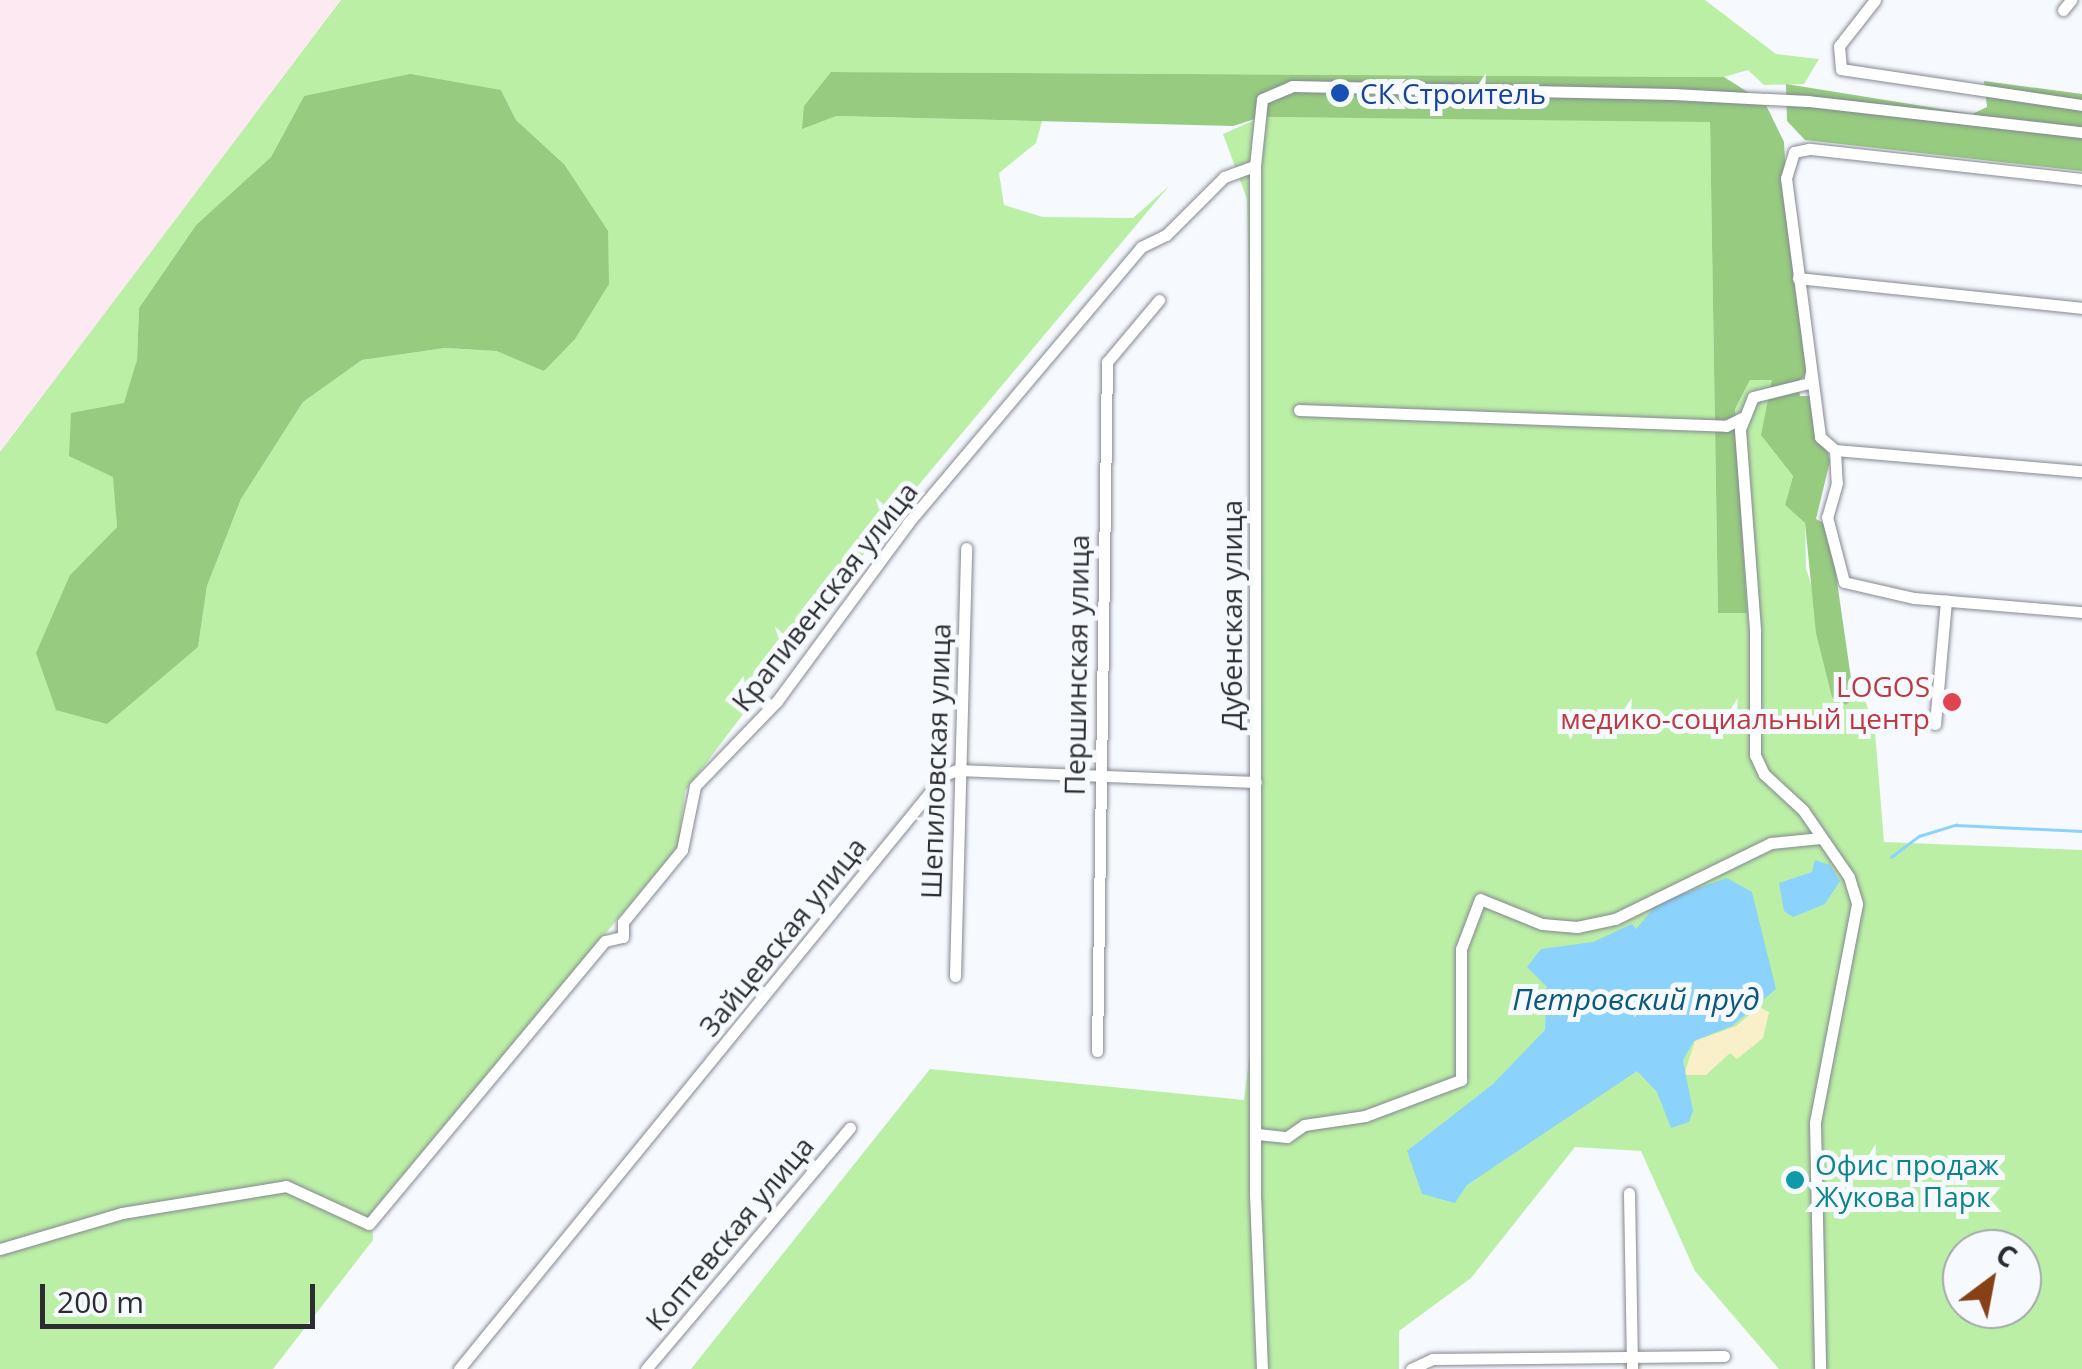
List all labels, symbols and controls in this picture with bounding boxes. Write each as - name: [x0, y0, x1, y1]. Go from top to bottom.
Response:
- place label: СК Строитель: [1360, 76, 1546, 110]
- marker: СК Строитель: [1329, 82, 1351, 104]
- street label: Крапивенская улица: [724, 475, 924, 717]
- street label: Дубенская улица: [1214, 500, 1248, 730]
- street label: Першинская улица: [1057, 534, 1095, 796]
- street label: Шепиловская улица: [913, 623, 957, 899]
- place label: LOGOS медико-социальный центр: [1560, 669, 1930, 735]
- marker: LOGOS медико-социальный центр: [1939, 689, 1965, 715]
- street label: Зайцевская улица: [691, 830, 873, 1042]
- water label: Петровский пруд: [1512, 981, 1760, 1017]
- street label: Коптевская улица: [638, 1129, 820, 1337]
- place label: Офис продаж Жукова Парк: [1815, 1147, 1999, 1213]
- marker: Офис продаж Жукова Парк: [1784, 1169, 1806, 1191]
- north arrow: [1942, 1229, 2042, 1329]
- text: С: [1989, 1234, 2024, 1276]
- scale bar: [45, 1264, 320, 1326]
- text: 200 m: [57, 1281, 144, 1322]

